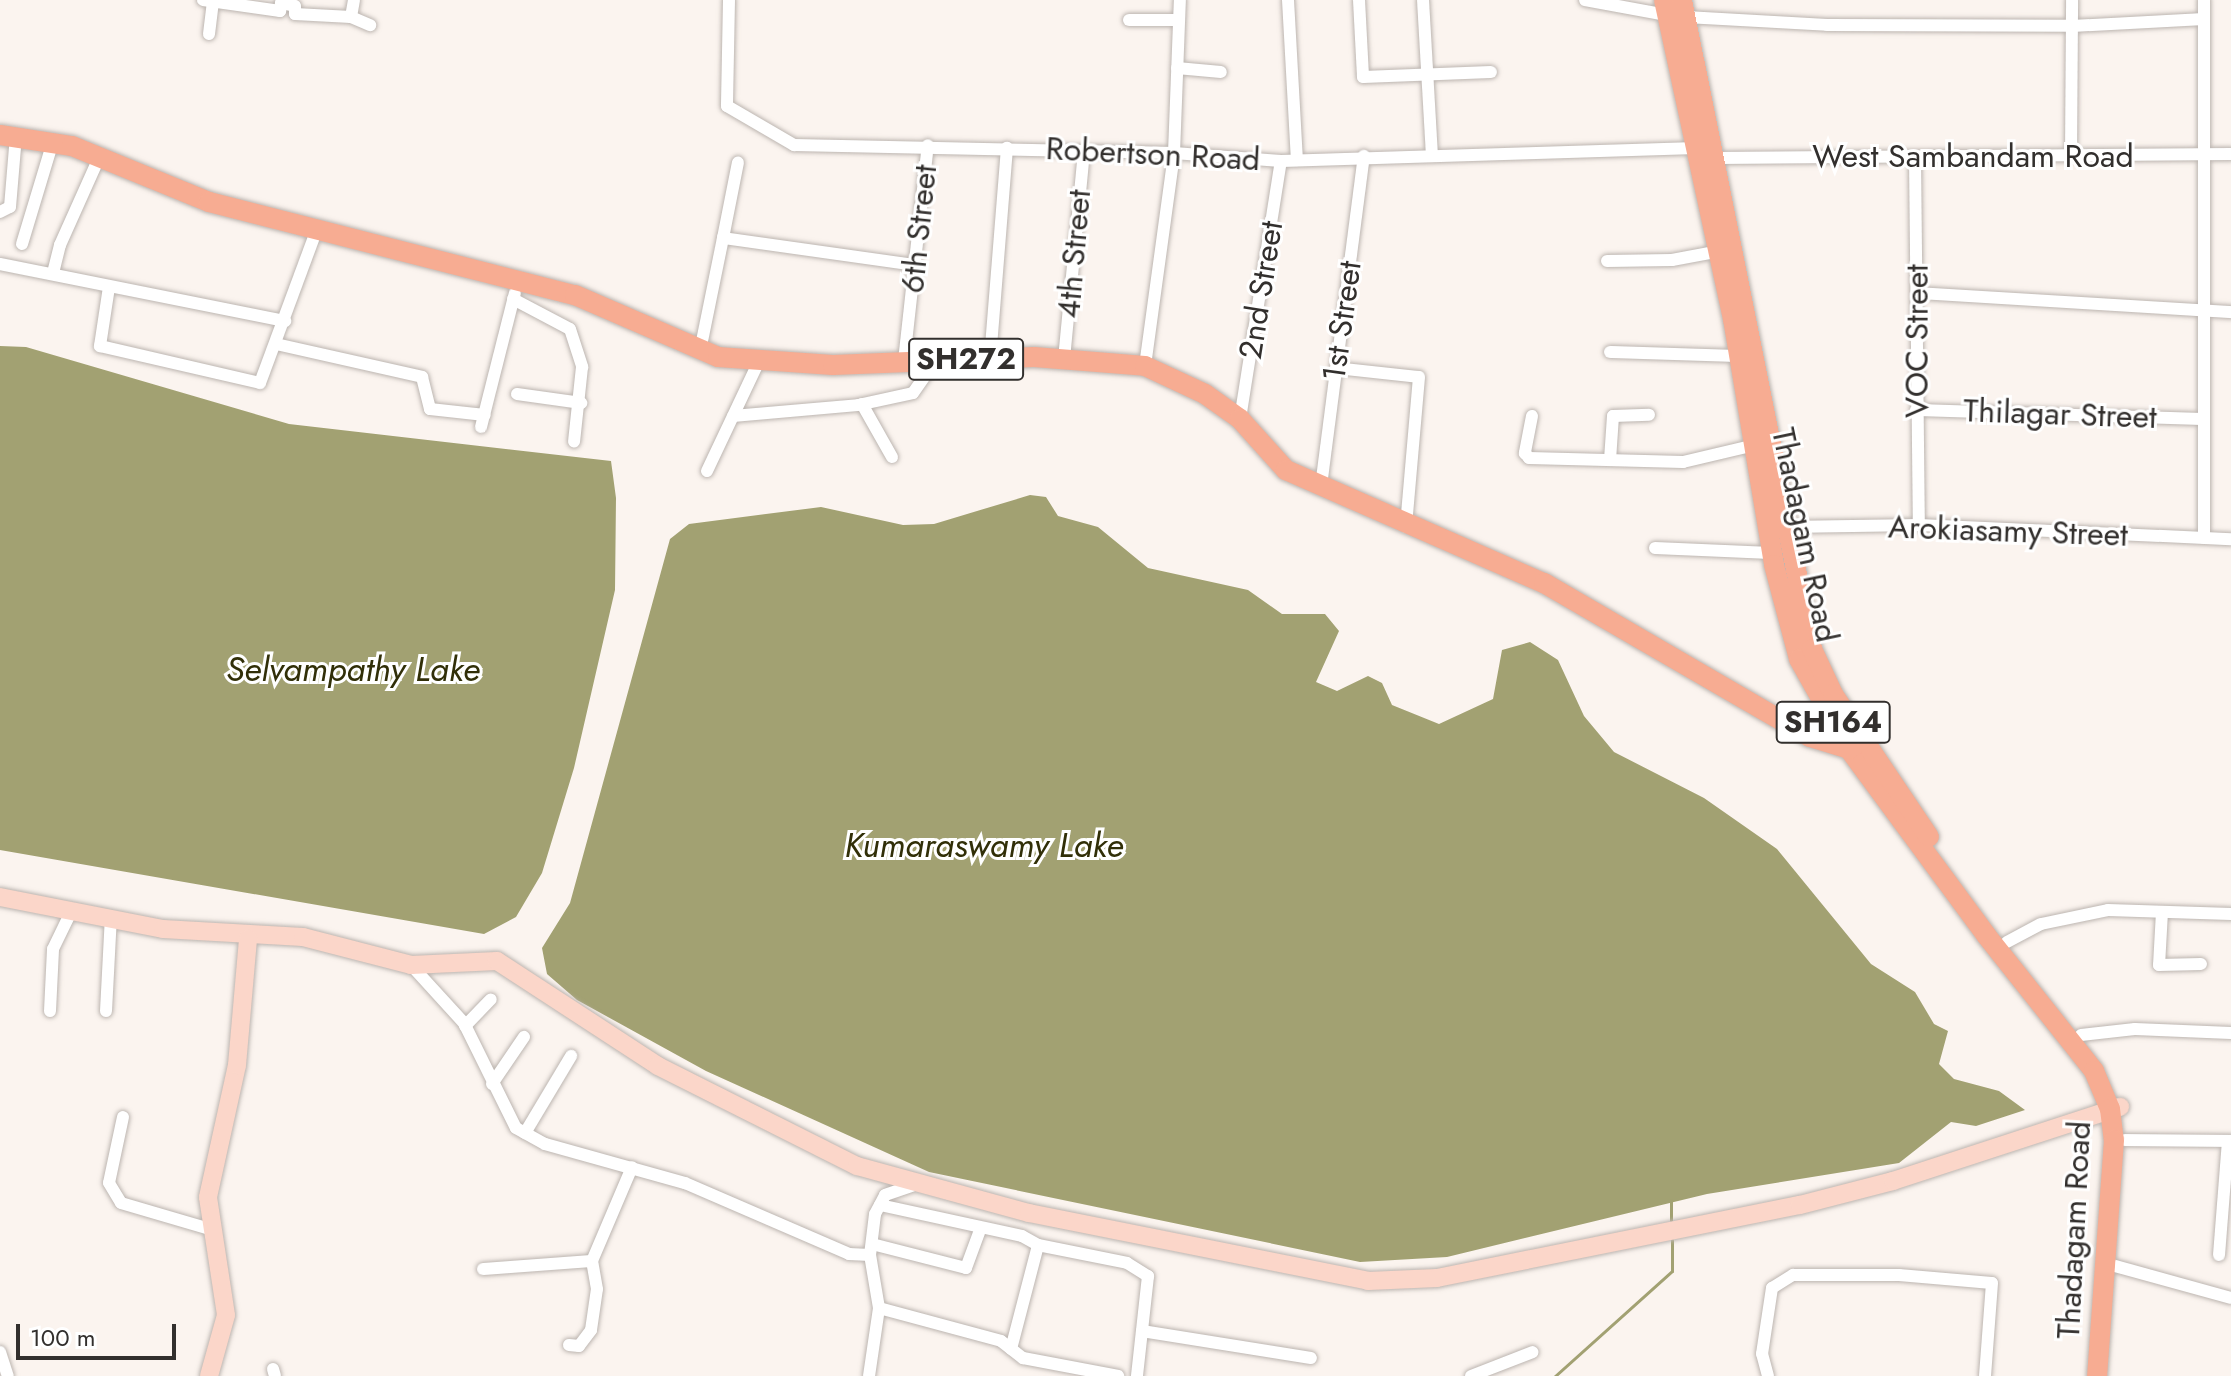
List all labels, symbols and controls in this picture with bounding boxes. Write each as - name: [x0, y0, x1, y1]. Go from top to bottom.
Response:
- street label: Robertson Road: [1045, 129, 1261, 179]
- street label: West Sambandam Road: [1812, 137, 2134, 175]
- street label: 6th Street: [893, 163, 945, 295]
- street label: 4th Street: [1049, 188, 1099, 320]
- street label: 2nd Street: [1231, 218, 1291, 362]
- street label: 1st Street: [1315, 258, 1369, 384]
- street label: VOC Street: [1898, 264, 1936, 418]
- road number: SH272: [908, 333, 1024, 385]
- street label: Thilagar Street: [1963, 391, 2157, 437]
- street label: Thadagam Road: [1764, 424, 1846, 646]
- street label: Arokiasamy Street: [1887, 508, 2129, 554]
- water label: Selvampathy Lake: [226, 650, 480, 690]
- road number: SH164: [1775, 696, 1891, 748]
- water label: Kumaraswamy Lake: [845, 826, 1123, 866]
- street label: Thadagam Road: [2049, 1120, 2099, 1340]
- scale bar: [20, 1308, 180, 1358]
- text: 100 m: [30, 1320, 96, 1355]

